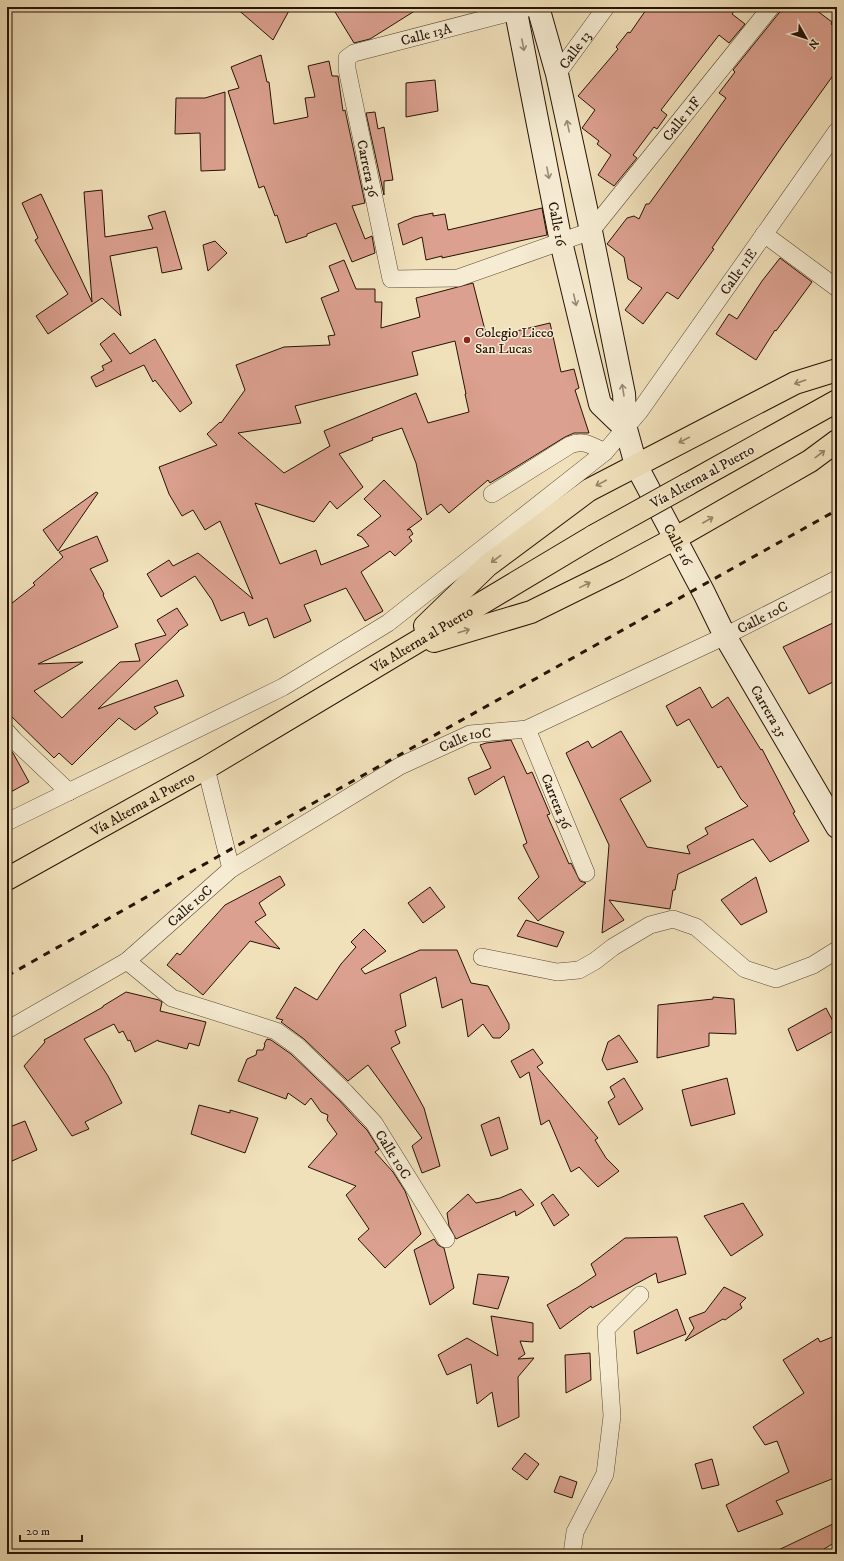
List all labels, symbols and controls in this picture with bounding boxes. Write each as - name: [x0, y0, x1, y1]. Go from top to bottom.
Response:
- north arrow: [786, 18, 826, 58]
- street label: Calle 13A: [399, 19, 455, 50]
- street label: Calle 13: [556, 28, 595, 73]
- text: N: [805, 36, 821, 52]
- one-way arrow: [519, 38, 527, 51]
- street label: Calle 11F: [659, 93, 705, 145]
- one-way arrow: [564, 120, 572, 133]
- street label: Carrera 36: [352, 138, 382, 200]
- one-way arrow: [544, 166, 552, 179]
- street label: Calle 16: [543, 200, 570, 249]
- street label: Calle 11E: [716, 245, 761, 299]
- one-way arrow: [572, 293, 579, 306]
- place label: Colegio Liceo San Lucas: [475, 324, 554, 358]
- marker: Colegio Liceo San Lucas: [462, 335, 472, 345]
- one-way arrow: [793, 379, 806, 386]
- one-way arrow: [619, 384, 627, 397]
- one-way arrow: [678, 437, 690, 444]
- street label: Vía Alterna al Puerto: [646, 441, 758, 513]
- one-way arrow: [815, 450, 826, 458]
- one-way arrow: [595, 480, 607, 488]
- one-way arrow: [702, 515, 714, 523]
- street label: Calle 16: [659, 521, 696, 570]
- one-way arrow: [490, 555, 501, 563]
- one-way arrow: [579, 581, 591, 588]
- street label: Calle 10C: [734, 598, 791, 638]
- street label: Vía Alterna al Puerto: [367, 602, 477, 678]
- one-way arrow: [458, 627, 471, 634]
- street label: Carrera 35: [746, 682, 791, 741]
- street label: Calle 10C: [436, 724, 492, 757]
- street label: Vía Alterna al Puerto: [87, 768, 198, 841]
- street label: Carrera 36: [536, 771, 575, 833]
- street label: Calle 10C: [164, 882, 217, 931]
- street label: Calle 10C: [371, 1127, 415, 1183]
- scale bar: [20, 1517, 82, 1543]
- text: 20 m: [26, 1524, 50, 1539]

